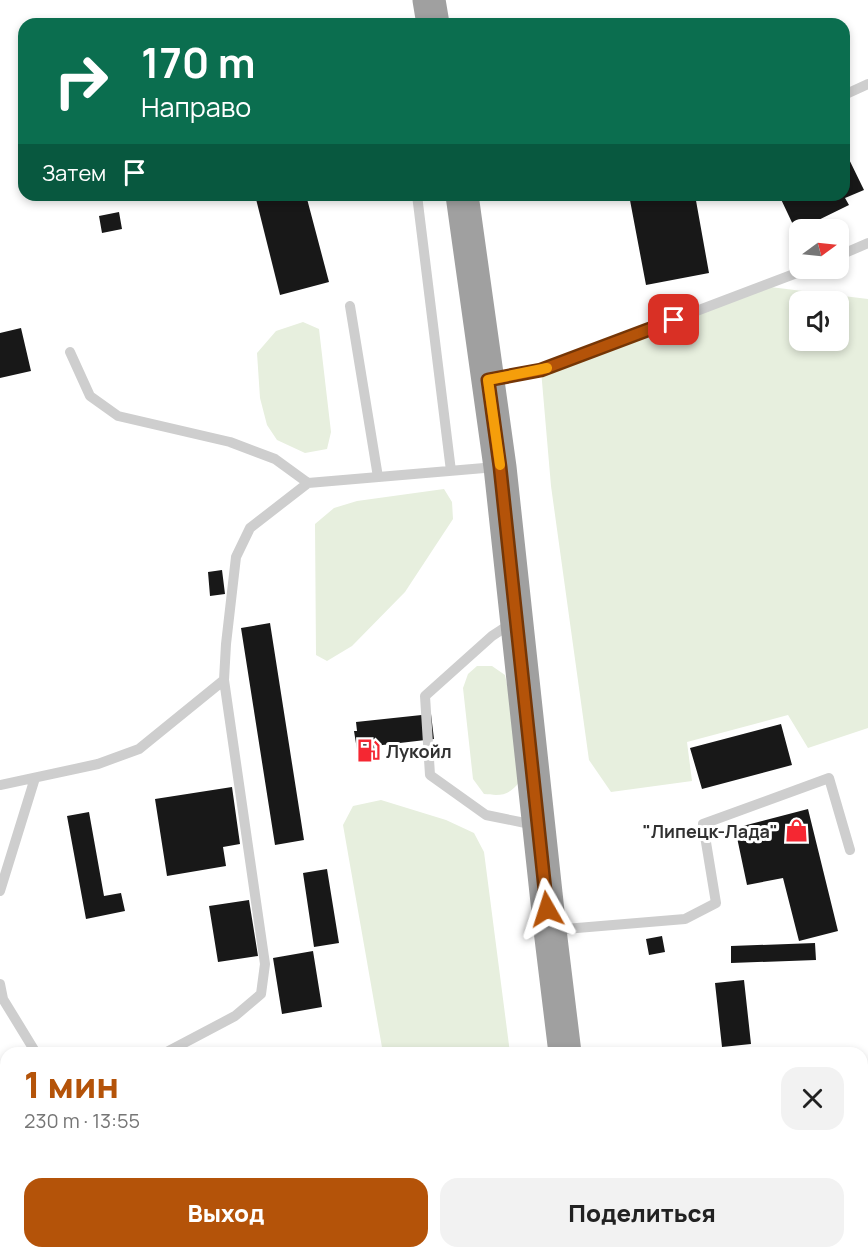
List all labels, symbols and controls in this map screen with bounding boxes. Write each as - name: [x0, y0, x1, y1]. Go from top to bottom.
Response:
- text: 170 m: [141, 33, 256, 91]
- icon: right: [42, 42, 120, 120]
- text: Направо: [141, 88, 251, 125]
- icon: arrive: [118, 156, 151, 189]
- text: Затем: [42, 158, 106, 188]
- north arrow: [789, 219, 849, 279]
- map controls: [789, 219, 849, 351]
- button: sound: [789, 291, 849, 351]
- pin: [648, 294, 699, 345]
- icon: arrive: [657, 303, 690, 336]
- fuel station icon: Лукойл: [355, 738, 381, 764]
- place label: Лукойл: [386, 739, 452, 763]
- shop icon: "Липецк-Лада": [783, 818, 809, 844]
- place label: "Липецк-Лада": [643, 819, 778, 843]
- position arrow: [515, 877, 579, 941]
- text: 1 мин: [24, 1060, 119, 1109]
- button: close: [781, 1067, 844, 1130]
- text: 230 m · 13:55: [24, 1107, 140, 1134]
- button: Выход: [24, 1178, 428, 1247]
- button: Поделиться: [440, 1178, 844, 1247]

